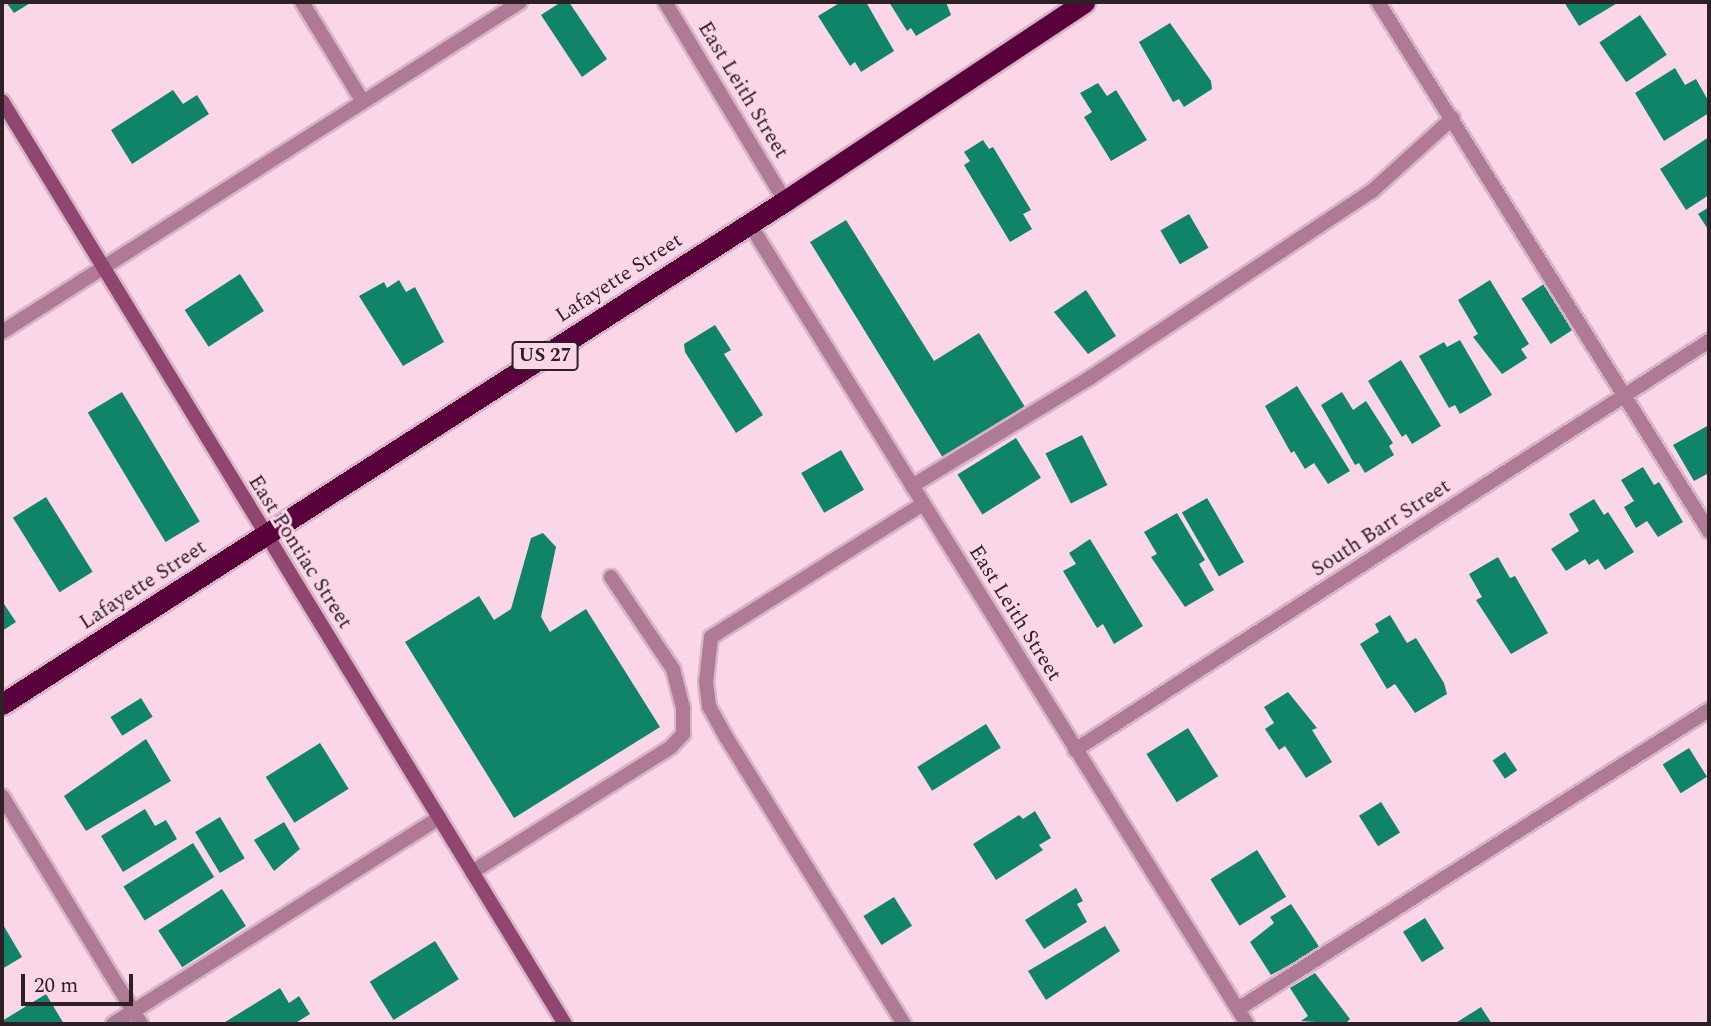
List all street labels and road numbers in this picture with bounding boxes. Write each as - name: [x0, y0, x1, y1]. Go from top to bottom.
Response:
- street label: East Leith Street: [692, 17, 794, 163]
- street label: Lafayette Street: [551, 228, 687, 328]
- road number: US 27: [510, 340, 580, 372]
- street label: East Pontiac Street: [242, 470, 358, 634]
- street label: South Barr Street: [1307, 474, 1455, 582]
- street label: Lafayette Street: [75, 535, 211, 635]
- street label: East Leith Street: [963, 540, 1067, 686]

